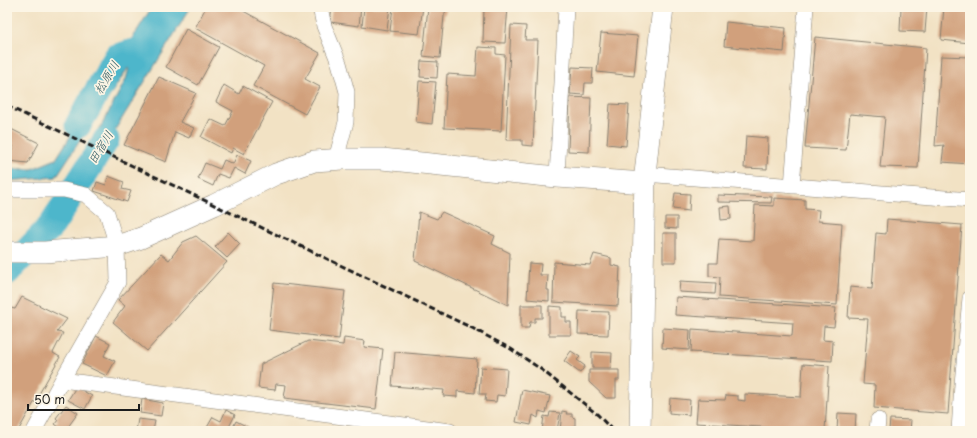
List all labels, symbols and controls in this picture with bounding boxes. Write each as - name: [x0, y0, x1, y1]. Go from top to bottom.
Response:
- water label: 松原川: [89, 57, 123, 97]
- water label: 田宿川: [83, 127, 117, 167]
- scale bar: [28, 386, 139, 412]
- text: 50 m: [34, 390, 65, 408]

